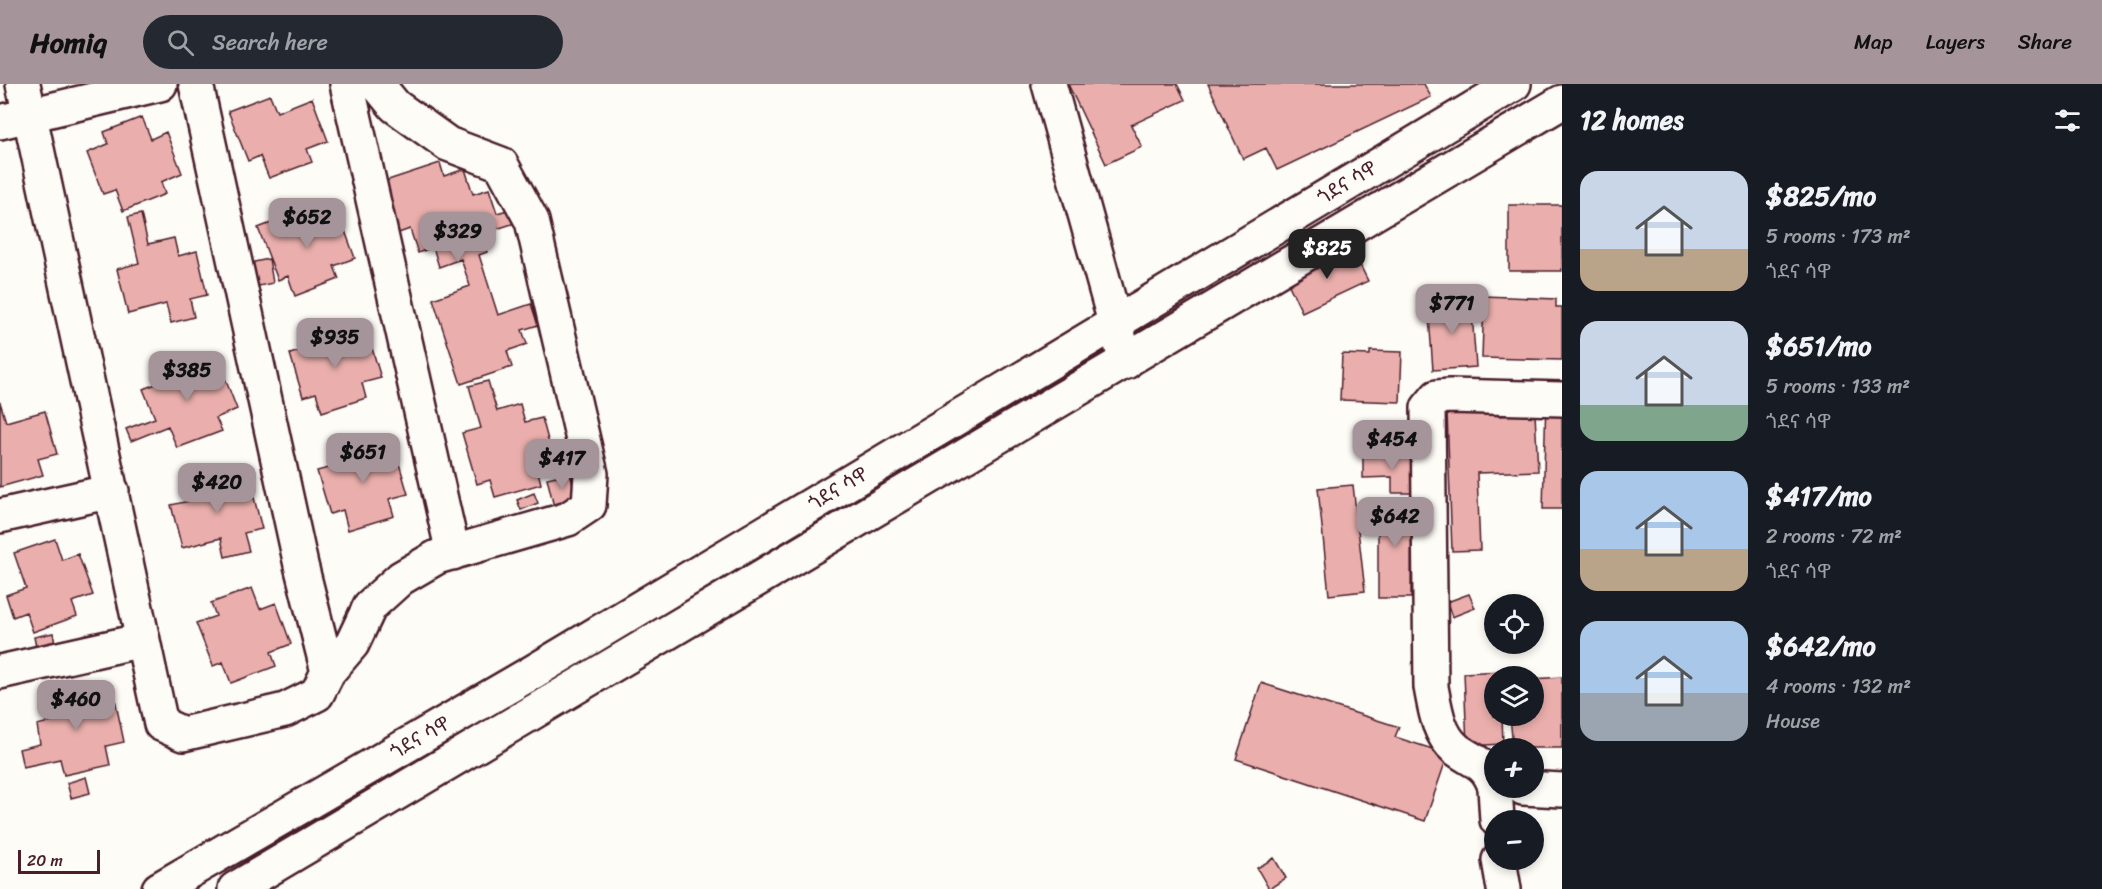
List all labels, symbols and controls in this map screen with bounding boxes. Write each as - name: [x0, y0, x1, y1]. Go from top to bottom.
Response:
- search box: [143, 15, 563, 69]
- text: Homiq: [30, 18, 107, 67]
- text: Search here: [212, 23, 328, 62]
- text: Map: [1854, 23, 1893, 61]
- text: Layers: [1926, 23, 1985, 61]
- text: Share: [2018, 23, 2072, 61]
- icon: search: [164, 26, 197, 59]
- text: 12 homes: [1580, 97, 1684, 143]
- icon: filters: [2051, 104, 2084, 137]
- street label: ጎደና ሳዋ: [1310, 151, 1384, 215]
- text: $825/mo: [1766, 173, 1876, 219]
- icon: home: [1628, 195, 1700, 267]
- pin: $652: [271, 198, 343, 249]
- text: $652: [283, 200, 331, 235]
- pin: $329: [422, 212, 494, 263]
- text: $329: [434, 214, 482, 249]
- text: 5 rooms · 173 m²: [1766, 219, 1911, 254]
- pin: $825: [1291, 229, 1363, 280]
- text: $825: [1302, 231, 1352, 266]
- text: ጎደና ሳዋ: [1766, 254, 1831, 289]
- pin: $771: [1416, 284, 1488, 335]
- text: $771: [1430, 286, 1474, 321]
- pin: $935: [299, 318, 371, 369]
- text: $935: [311, 320, 359, 355]
- text: $651/mo: [1766, 323, 1871, 369]
- icon: home: [1628, 345, 1700, 417]
- pin: $385: [151, 351, 223, 402]
- text: $385: [163, 353, 211, 388]
- text: 5 rooms · 133 m²: [1766, 369, 1910, 404]
- text: ጎደና ሳዋ: [1766, 404, 1831, 439]
- pin: $454: [1356, 420, 1428, 471]
- text: $454: [1367, 422, 1417, 457]
- pin: $651: [327, 433, 399, 484]
- text: $651: [340, 435, 386, 470]
- pin: $417: [526, 439, 598, 490]
- text: $417: [539, 441, 585, 476]
- street label: ጎደና ሳዋ: [801, 457, 875, 521]
- pin: $420: [181, 463, 253, 514]
- text: $420: [192, 465, 242, 500]
- text: $417/mo: [1766, 473, 1872, 519]
- icon: home: [1628, 495, 1700, 567]
- pin: $642: [1359, 497, 1431, 548]
- text: $642: [1371, 499, 1419, 534]
- text: 2 rooms · 72 m²: [1766, 519, 1902, 554]
- text: ጎደና ሳዋ: [1766, 554, 1831, 589]
- map controls: [1484, 594, 1544, 870]
- button: locate: [1484, 594, 1544, 654]
- text: $642/mo: [1766, 623, 1876, 669]
- icon: home: [1628, 645, 1700, 717]
- button: layers: [1484, 666, 1544, 726]
- text: 4 rooms · 132 m²: [1766, 669, 1911, 704]
- pin: $460: [40, 680, 112, 731]
- text: $460: [51, 682, 101, 717]
- text: House: [1766, 704, 1820, 739]
- street label: ጎደና ሳዋ: [383, 706, 457, 769]
- button: +: [1484, 738, 1544, 798]
- button: −: [1484, 810, 1544, 870]
- text: 20 m: [27, 846, 63, 875]
- scale bar: [18, 847, 100, 874]

